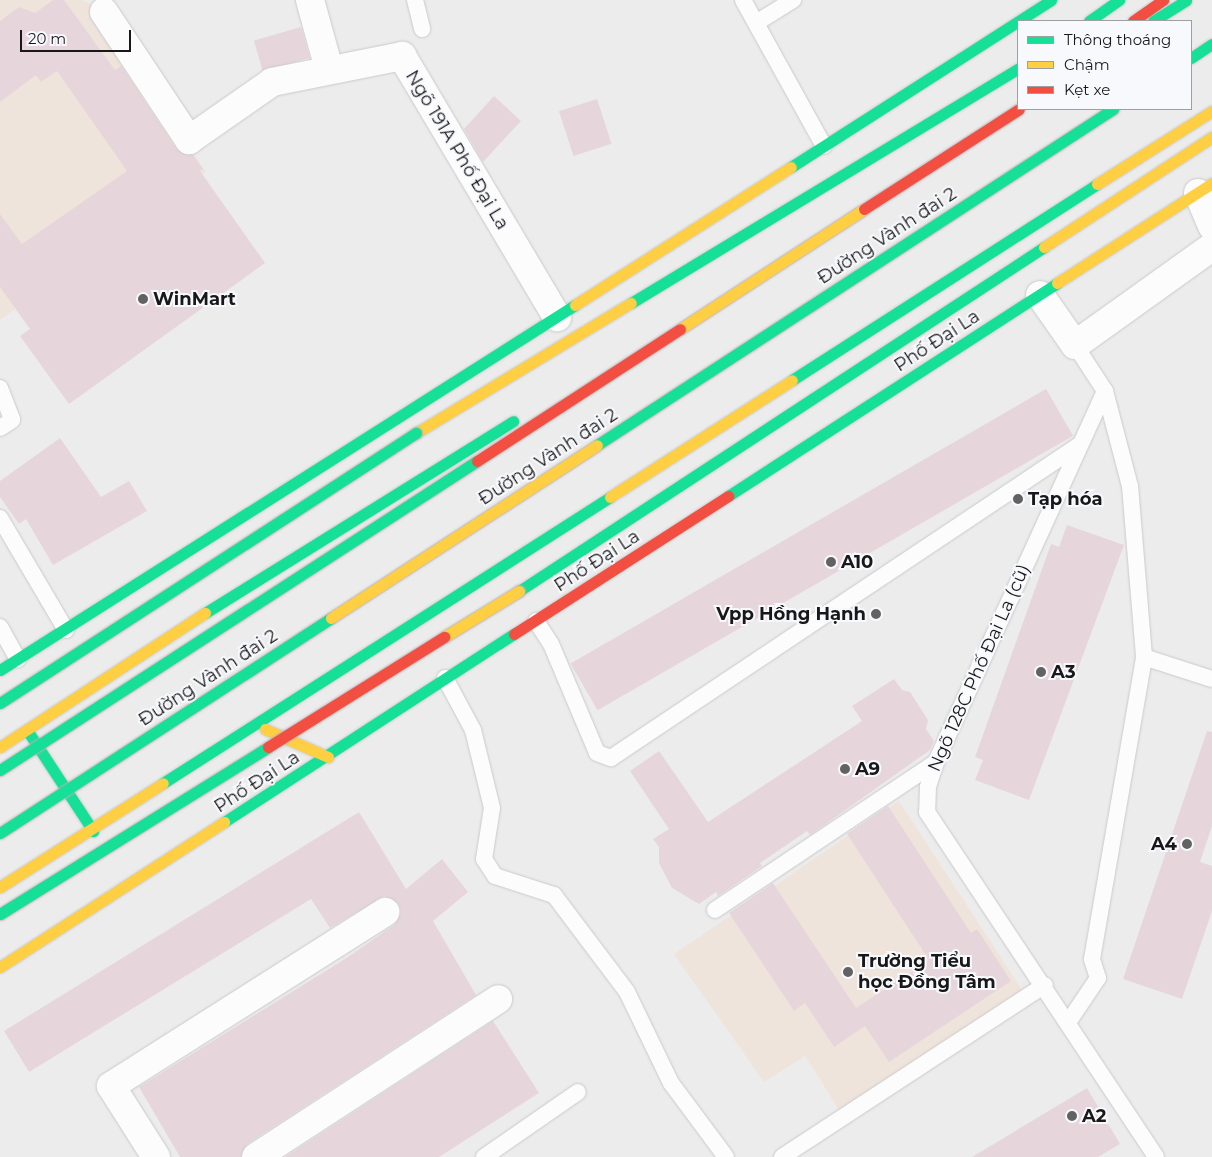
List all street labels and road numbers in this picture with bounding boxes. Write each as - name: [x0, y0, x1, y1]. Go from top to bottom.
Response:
- street label: Ngõ 191A Phố Đại La: [401, 66, 513, 234]
- street label: Đường Vành đai 2: [814, 183, 960, 289]
- street label: Phố Đại La: [890, 305, 984, 377]
- street label: Đường Vành đai 2: [475, 404, 621, 510]
- street label: Phố Đại La: [550, 525, 644, 597]
- street label: Ngõ 128C Phố Đại La (cũ): [923, 561, 1035, 775]
- street label: Đường Vành đai 2: [135, 625, 281, 731]
- street label: Phố Đại La: [210, 746, 304, 818]

